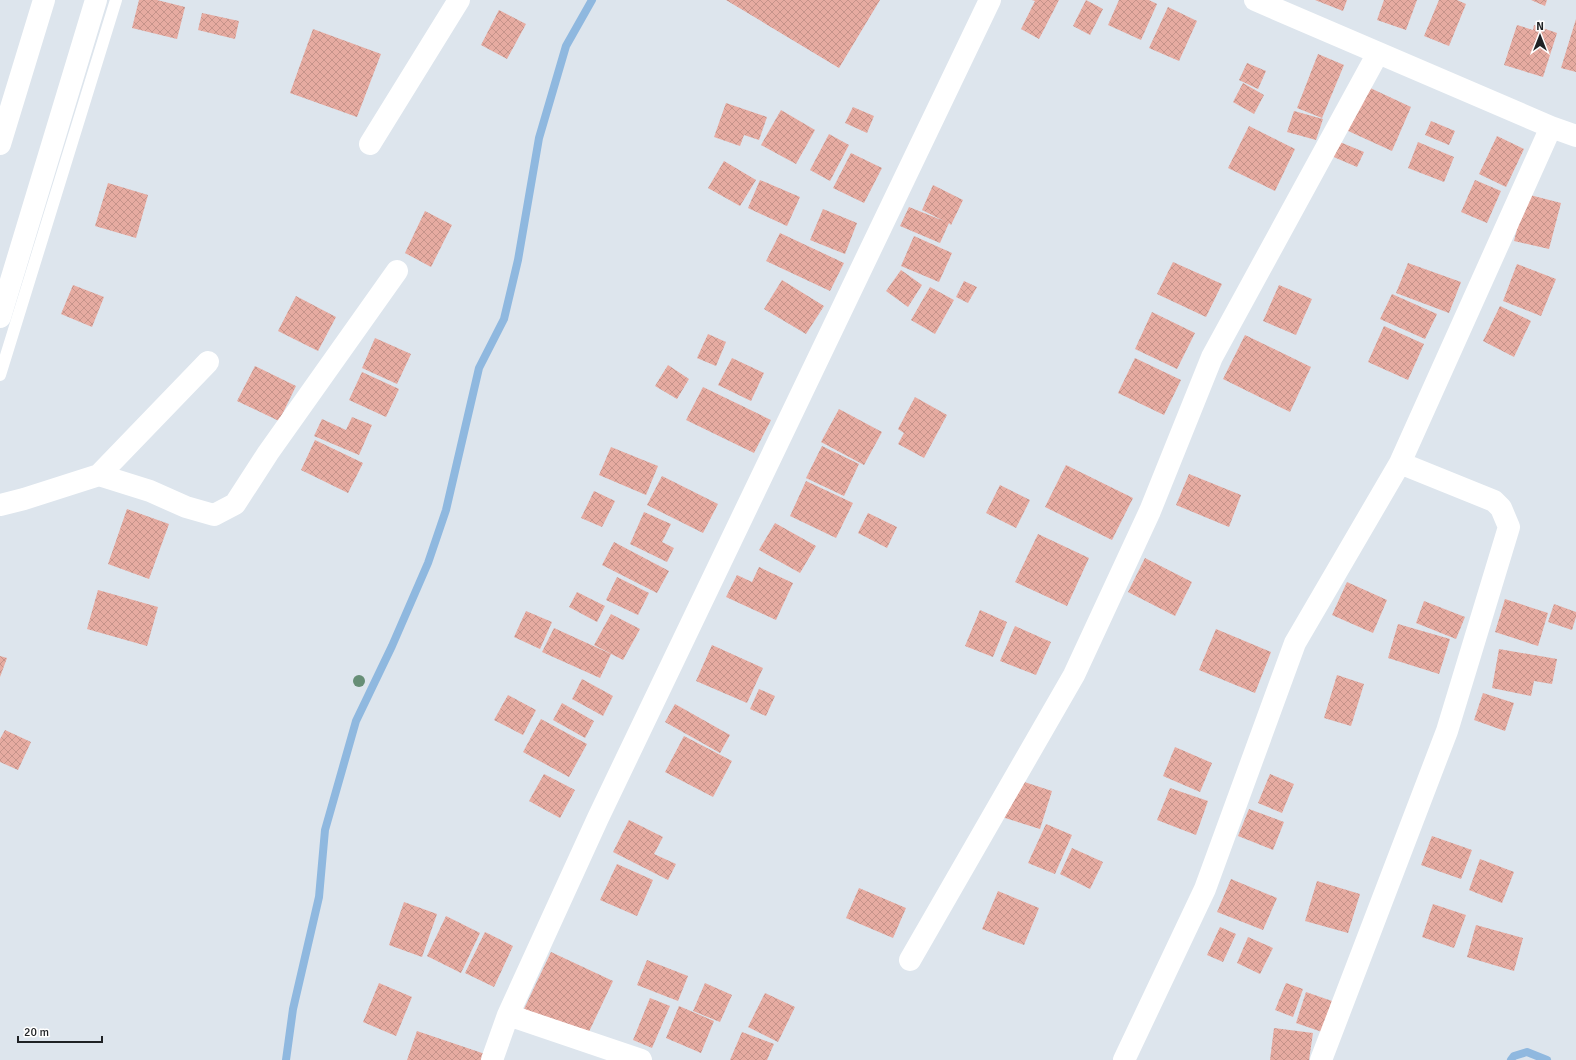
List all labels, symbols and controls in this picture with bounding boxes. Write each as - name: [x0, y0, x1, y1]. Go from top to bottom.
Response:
- north arrow: [1520, 16, 1560, 56]
- text: N: [1536, 20, 1544, 33]
- scale bar: [18, 1018, 102, 1044]
- text: 20 m: [24, 1025, 49, 1040]

